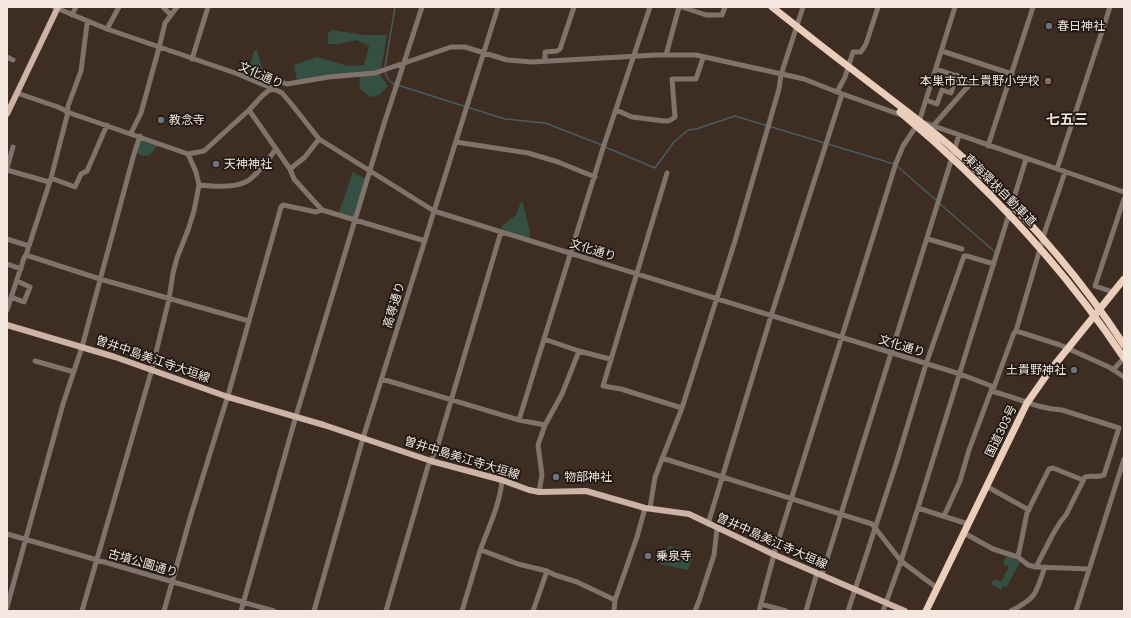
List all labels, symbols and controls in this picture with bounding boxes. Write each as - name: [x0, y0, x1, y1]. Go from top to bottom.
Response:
- place label: 春日神社: [1057, 19, 1105, 33]
- marker: 春日神社: [1044, 21, 1054, 31]
- street label: 文化通り: [236, 59, 286, 91]
- place label: 本巣市立土貴野小学校: [920, 74, 1040, 88]
- marker: 本巣市立土貴野小学校: [1043, 76, 1053, 86]
- district label: 七五三: [1046, 111, 1088, 127]
- place label: 教念寺: [169, 113, 205, 127]
- marker: 教念寺: [156, 115, 166, 125]
- street label: 東海環状自動車道: [961, 151, 1039, 229]
- place label: 天神神社: [224, 157, 272, 171]
- marker: 天神神社: [211, 159, 221, 169]
- street label: 文化通り: [568, 236, 618, 264]
- street label: 高専通り: [380, 280, 408, 330]
- street label: 文化通り: [877, 332, 927, 360]
- street label: 曽井中島美江寺大垣線: [94, 333, 212, 385]
- place label: 土貴野神社: [1006, 363, 1066, 377]
- marker: 土貴野神社: [1069, 365, 1079, 375]
- street label: 国道303号: [982, 403, 1020, 459]
- street label: 曽井中島美江寺大垣線: [403, 434, 521, 482]
- place label: 物部神社: [564, 470, 612, 484]
- marker: 物部神社: [551, 472, 561, 482]
- street label: 曽井中島美江寺大垣線: [714, 510, 830, 572]
- street label: 古墳公園通り: [106, 546, 180, 580]
- place label: 乗泉寺: [656, 549, 692, 563]
- marker: 乗泉寺: [643, 551, 653, 561]

